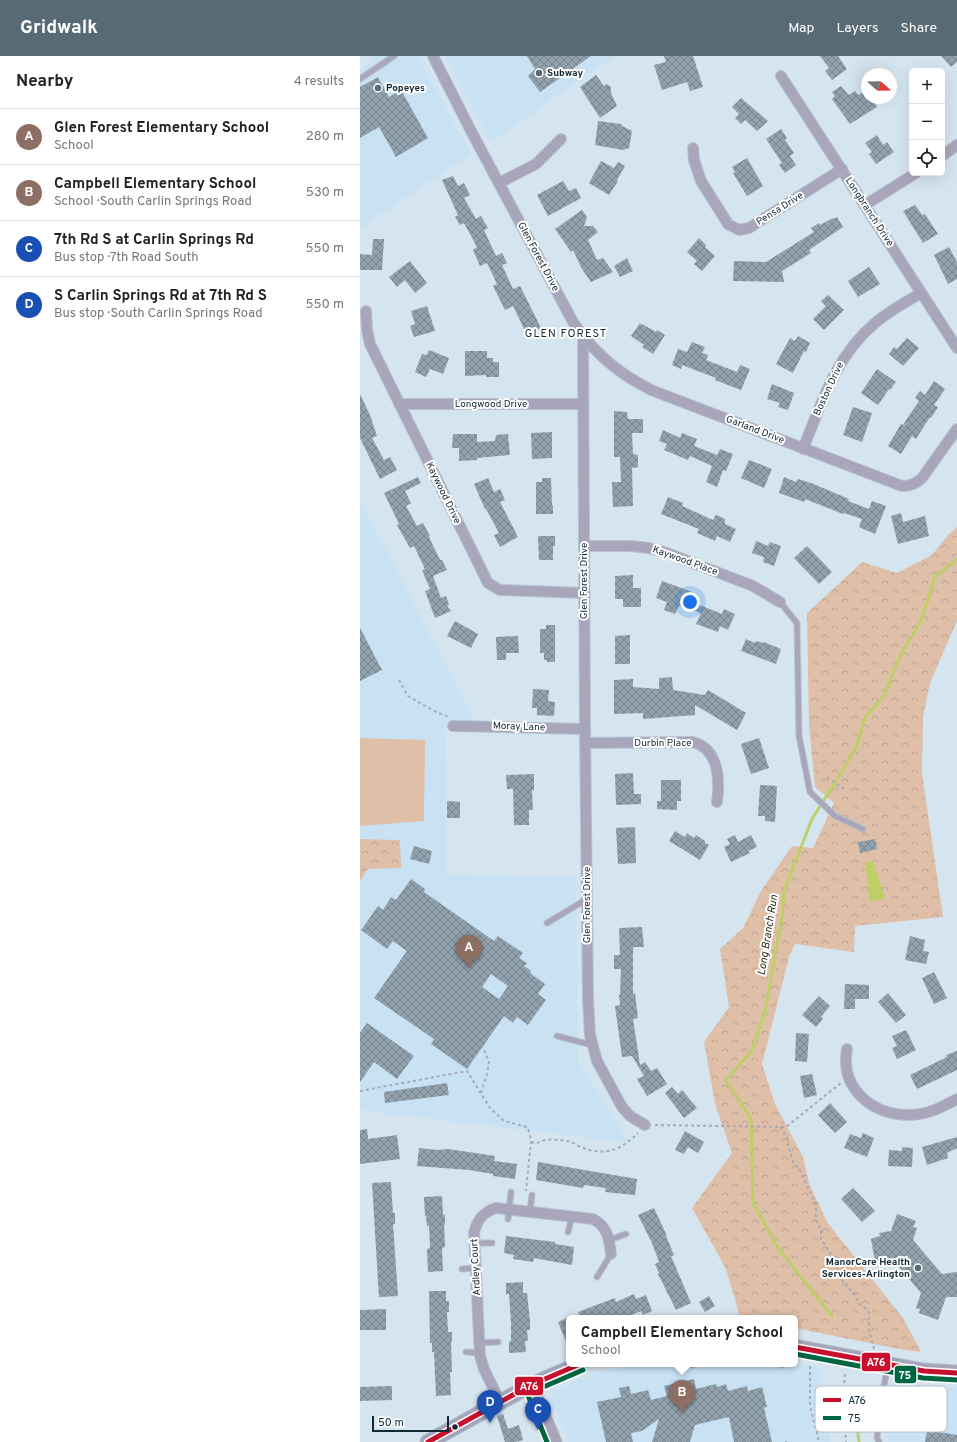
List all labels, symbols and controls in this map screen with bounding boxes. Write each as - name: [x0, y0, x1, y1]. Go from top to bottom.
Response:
- text: Gridwalk: [20, 16, 98, 40]
- text: Map: [788, 20, 814, 37]
- text: Layers: [836, 20, 878, 37]
- text: Share: [900, 20, 937, 37]
- place label: Subway: [547, 67, 584, 80]
- marker: Subway: [534, 68, 544, 78]
- north arrow: [861, 68, 897, 104]
- map controls: [909, 68, 945, 176]
- button: +: [909, 68, 945, 104]
- text: Nearby: [16, 71, 73, 93]
- text: 4 results: [294, 74, 344, 90]
- place label: Popeyes: [386, 82, 425, 95]
- marker: Popeyes: [373, 83, 383, 93]
- button: −: [909, 104, 945, 140]
- text: Glen Forest Elementary School: [54, 119, 269, 138]
- text: A: [24, 129, 34, 145]
- text: 280 m: [306, 129, 344, 145]
- text: School: [54, 138, 94, 154]
- button: locate: [909, 140, 945, 176]
- text: Campbell Elementary School: [54, 175, 256, 194]
- street label: Longbranch Drive: [842, 175, 896, 249]
- text: B: [25, 185, 33, 201]
- text: 530 m: [306, 185, 344, 201]
- street label: Pensa Drive: [754, 189, 806, 229]
- text: School · South Carlin Springs Road: [54, 194, 252, 210]
- street label: Glen Forest Drive: [514, 220, 562, 294]
- text: 7th Rd S at Carlin Springs Rd: [54, 231, 254, 250]
- text: C: [25, 241, 33, 257]
- text: 550 m: [305, 241, 344, 257]
- text: Bus stop · 7th Road South: [54, 250, 199, 266]
- text: S Carlin Springs Rd at 7th Rd S: [54, 287, 267, 306]
- text: D: [24, 297, 34, 313]
- text: 550 m: [305, 297, 344, 313]
- text: Bus stop · South Carlin Springs Road: [54, 306, 262, 322]
- district label: GLEN FOREST: [525, 327, 607, 341]
- street label: Boston Drive: [811, 360, 847, 418]
- street label: Longwood Drive: [455, 398, 527, 411]
- street label: Garland Drive: [724, 413, 786, 447]
- street label: Kaywood Drive: [422, 460, 464, 526]
- street label: Glen Forest Drive: [578, 543, 591, 619]
- street label: Kaywood Place: [651, 543, 719, 579]
- your location: [680, 592, 700, 612]
- street label: Moray Lane: [493, 720, 545, 734]
- street label: Durbin Place: [634, 737, 692, 750]
- street label: Glen Forest Drive: [581, 867, 594, 943]
- water label: Long Branch Run: [755, 894, 781, 976]
- pin: A: [456, 935, 482, 968]
- street label: Ardley Court: [468, 1238, 484, 1296]
- place label: ManorCare Health Services-Arlington: [822, 1256, 910, 1281]
- marker: ManorCare Health Services-Arlington: [913, 1263, 923, 1273]
- popup: [566, 1315, 798, 1367]
- text: Campbell Elementary School: [581, 1324, 783, 1343]
- text: School: [581, 1343, 621, 1359]
- line badge: A76: [861, 1352, 891, 1372]
- text: A76: [867, 1356, 886, 1370]
- line badge: 75: [894, 1365, 917, 1384]
- text: 75: [899, 1369, 912, 1383]
- line badge: A76: [514, 1376, 544, 1396]
- text: A76: [520, 1380, 539, 1394]
- pin: B: [669, 1380, 695, 1413]
- legend: [815, 1386, 947, 1432]
- pin: D: [477, 1390, 503, 1423]
- text: A76: [848, 1394, 866, 1408]
- pin: C: [525, 1397, 551, 1430]
- text: 75: [848, 1412, 861, 1426]
- scale bar: [372, 1414, 449, 1433]
- text: 50 m: [378, 1416, 404, 1430]
- unlabelled marker: [450, 1422, 460, 1432]

